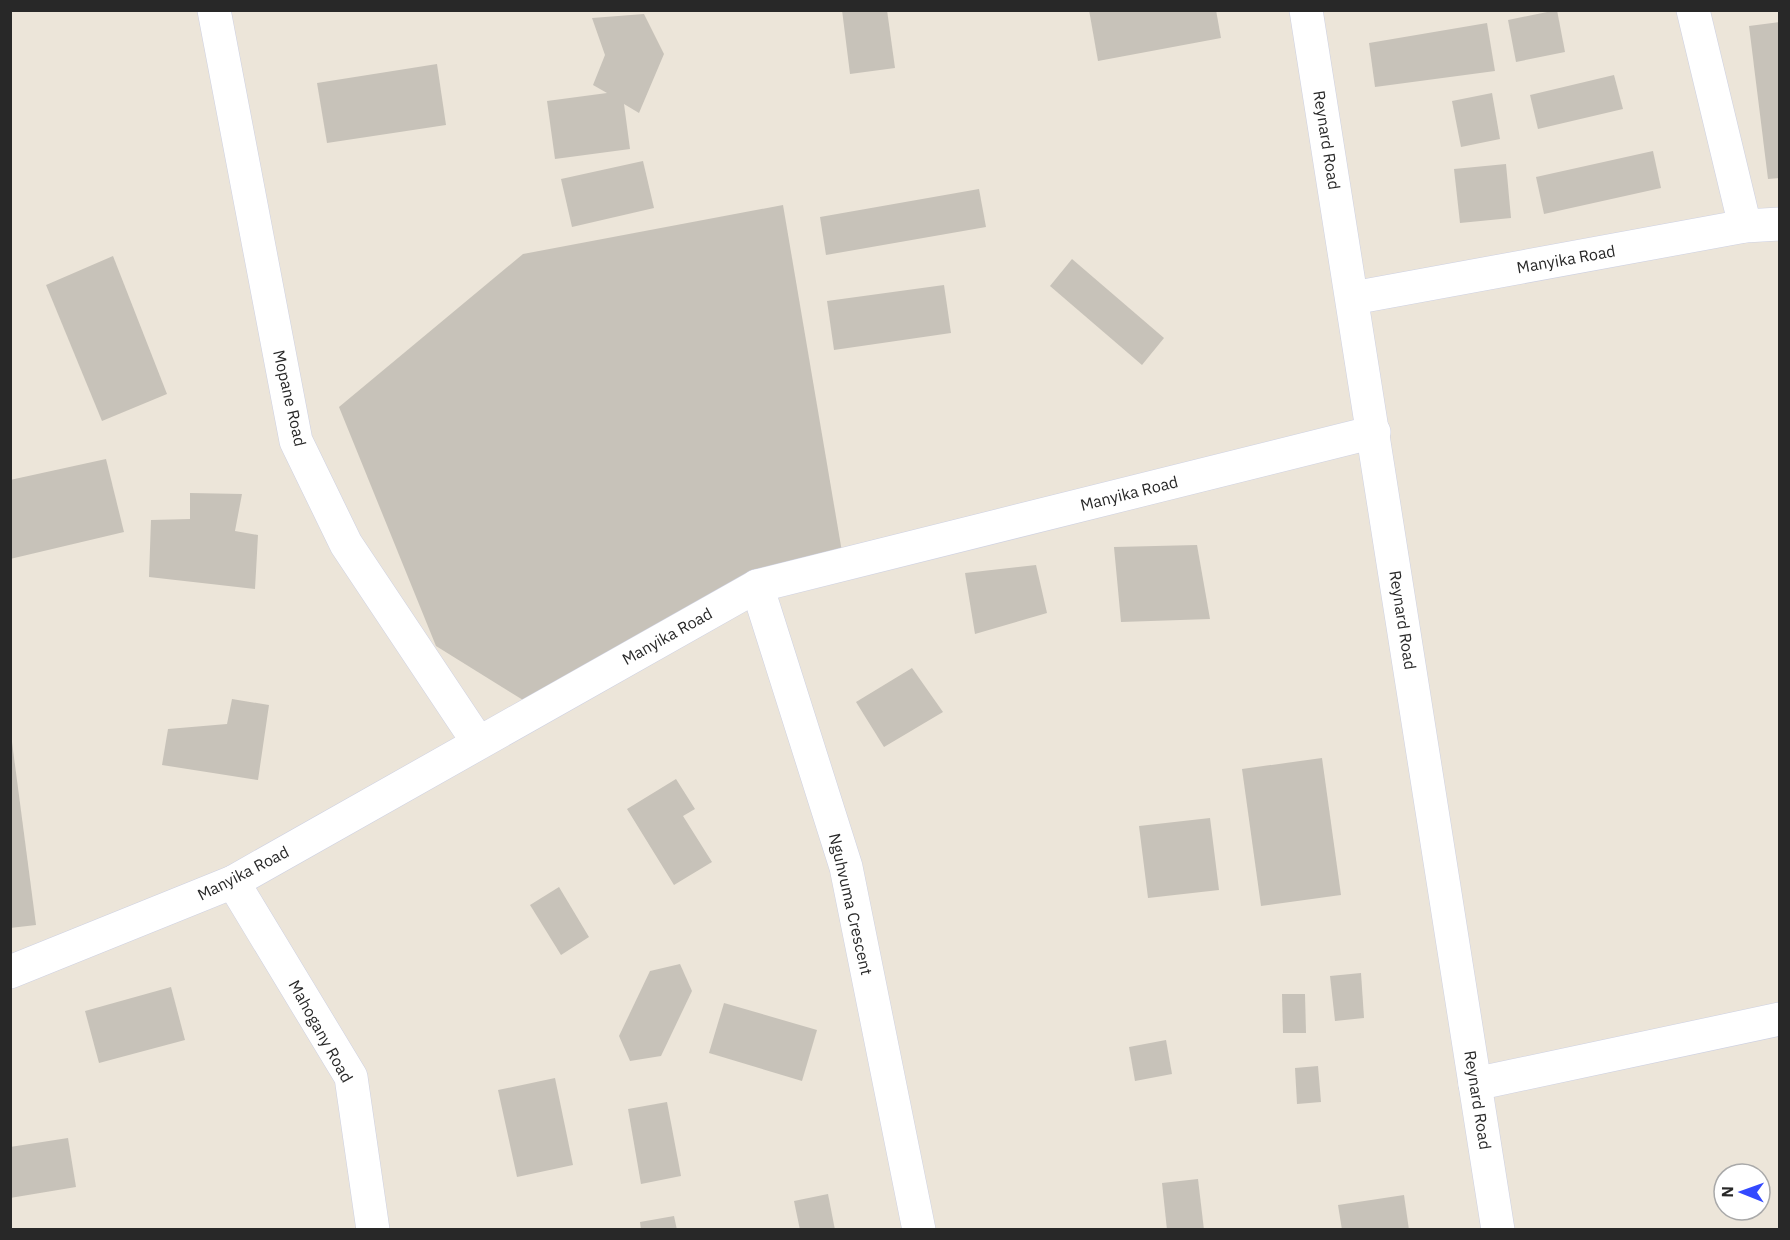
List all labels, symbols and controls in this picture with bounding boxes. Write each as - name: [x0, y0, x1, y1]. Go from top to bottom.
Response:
- street label: Reynard Road: [1309, 89, 1345, 191]
- street label: Manyika Road: [1515, 240, 1617, 278]
- street label: Mopane Road: [269, 348, 311, 448]
- street label: Manyika Road: [1078, 471, 1180, 515]
- street label: Reynard Road: [1385, 569, 1421, 671]
- street label: Manyika Road: [618, 603, 716, 669]
- street label: Nguhvuma Crescent: [825, 831, 877, 977]
- street label: Manyika Road: [194, 841, 292, 905]
- street label: Mahogany Road: [285, 976, 357, 1086]
- street label: Reynard Road: [1460, 1049, 1496, 1151]
- north arrow: [1712, 1162, 1772, 1222]
- text: N: [1717, 1186, 1737, 1198]

